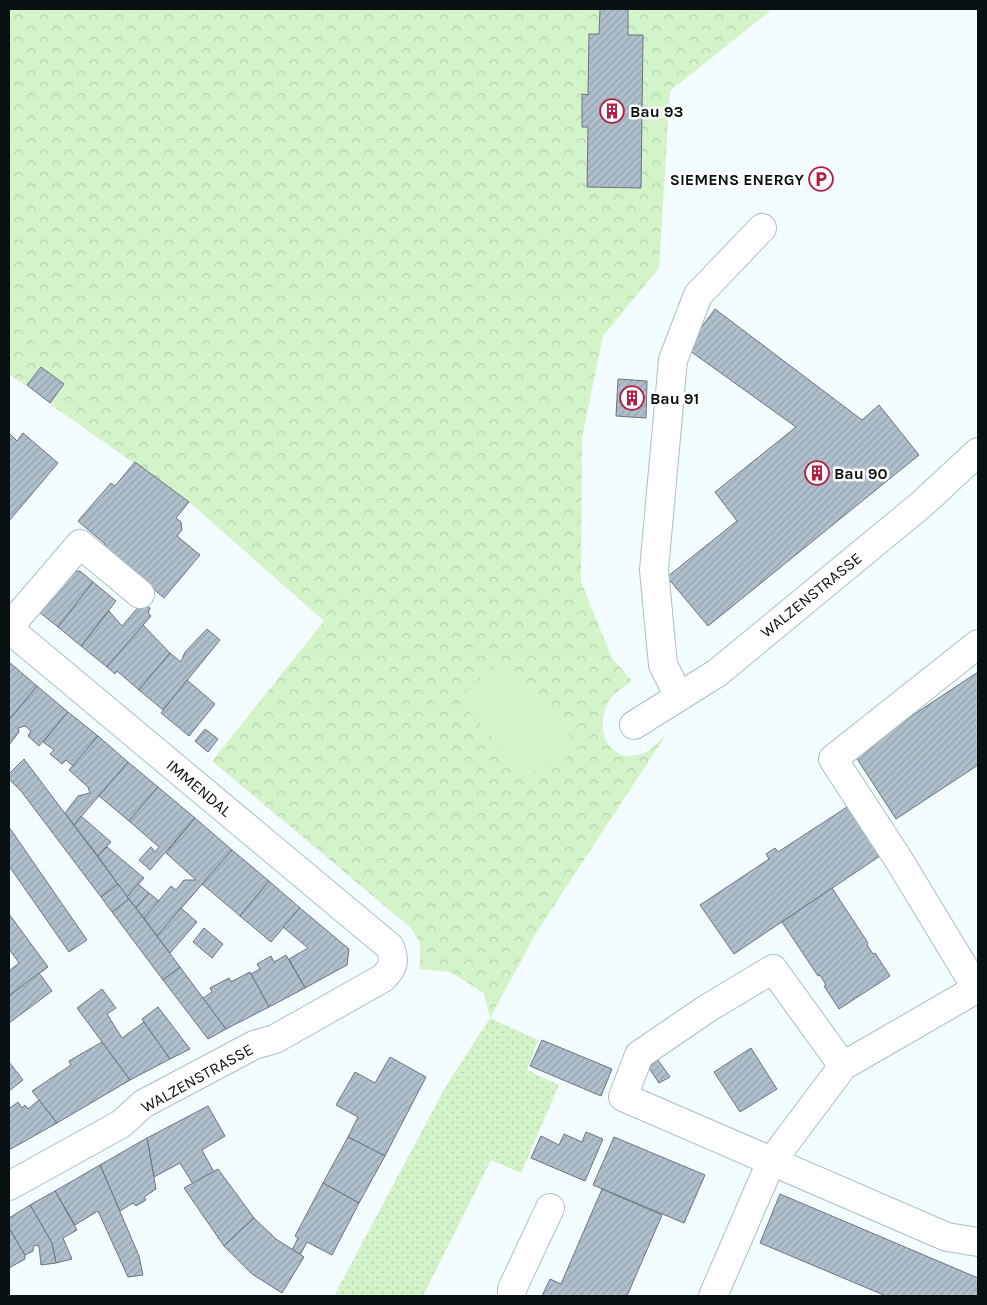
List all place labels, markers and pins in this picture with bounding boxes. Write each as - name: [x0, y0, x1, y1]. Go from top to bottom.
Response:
- building icon: Bau 93: [599, 98, 625, 124]
- place label: Bau 93: [630, 102, 684, 121]
- parking icon: SIEMENS ENERGY: [808, 166, 834, 192]
- place label: SIEMENS ENERGY: [670, 170, 805, 189]
- building icon: Bau 91: [619, 385, 645, 411]
- place label: Bau 91: [650, 389, 699, 408]
- building icon: Bau 90: [804, 460, 830, 486]
- place label: Bau 90: [834, 464, 888, 483]

